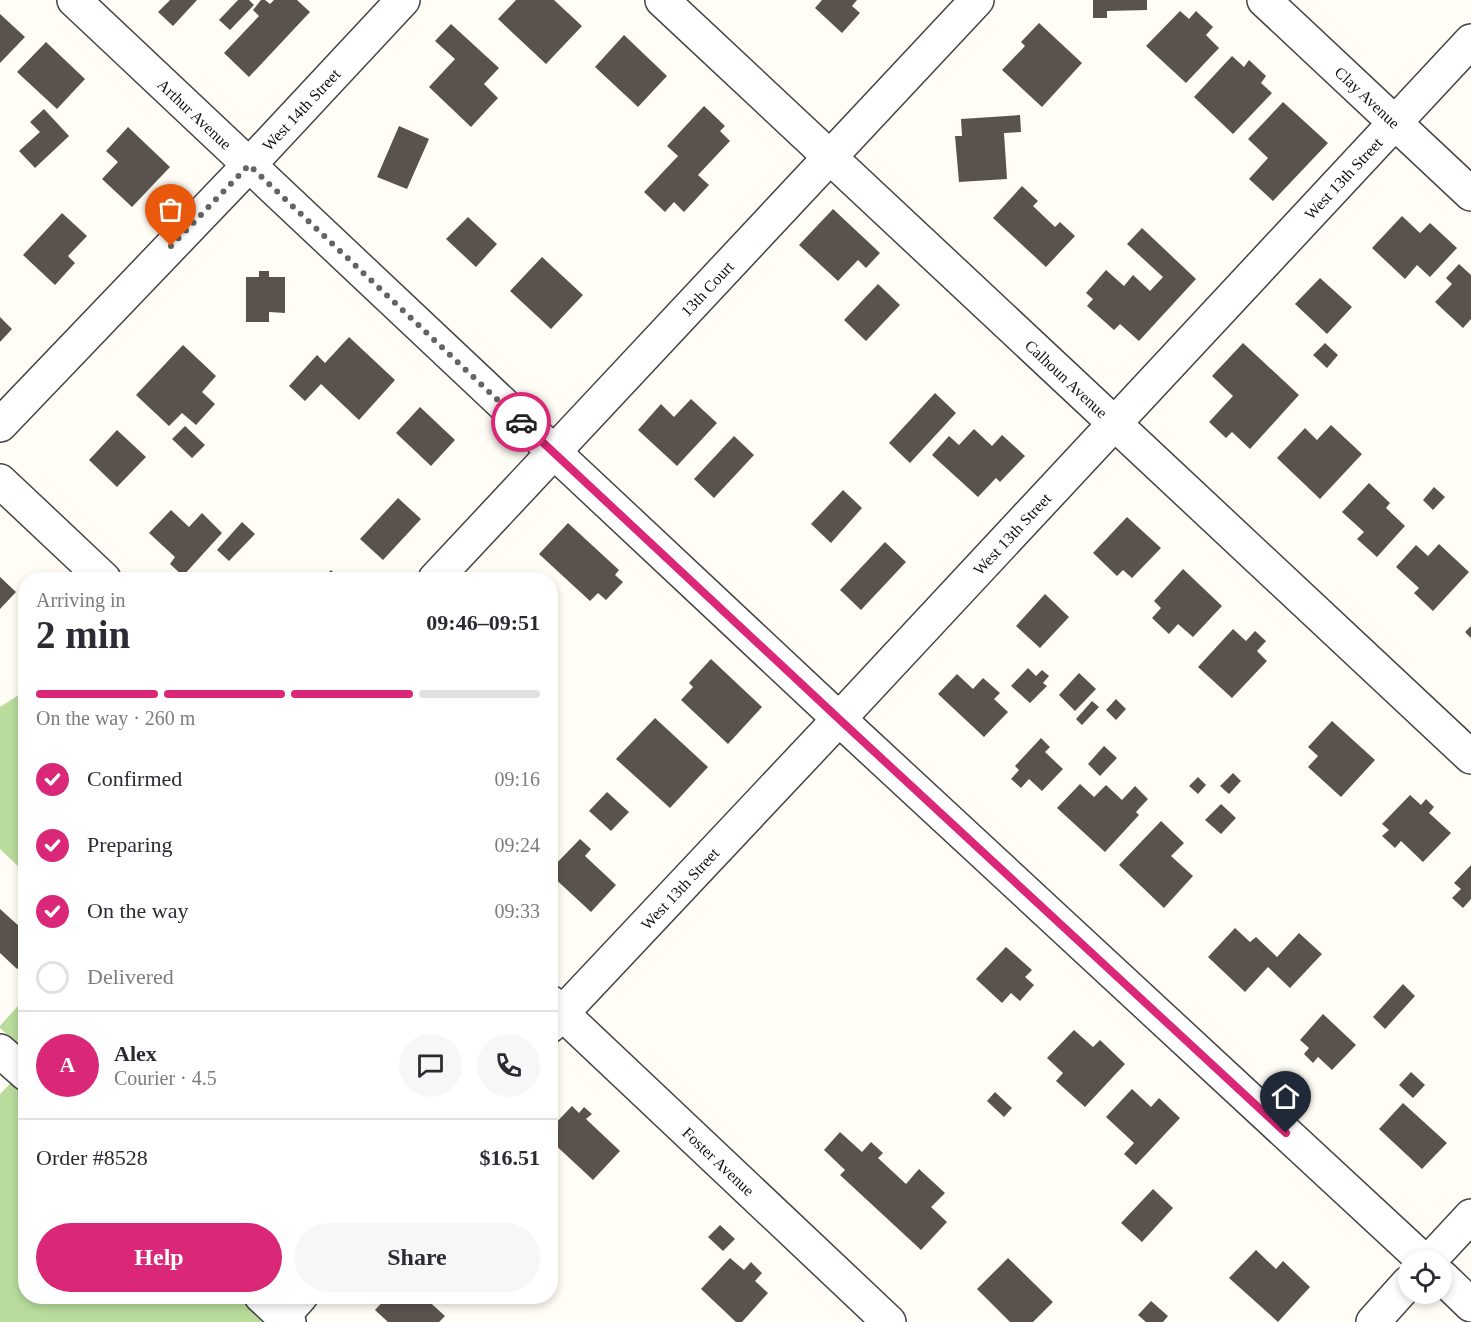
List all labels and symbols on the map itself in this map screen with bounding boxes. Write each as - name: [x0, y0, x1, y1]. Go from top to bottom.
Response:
- street label: Clay Avenue: [1332, 63, 1403, 131]
- street label: West 14th Street: [259, 65, 343, 154]
- street label: Arthur Avenue: [155, 75, 235, 152]
- street label: West 13th Street: [1301, 133, 1386, 223]
- pin: [145, 184, 196, 246]
- street label: 13th Court: [677, 257, 737, 319]
- street label: Calhoun Avenue: [1022, 336, 1111, 421]
- courier: [491, 392, 551, 452]
- street label: West 13th Street: [970, 489, 1054, 578]
- street label: West 13th Street: [637, 844, 722, 933]
- pin: [1260, 1071, 1311, 1133]
- street label: Foster Avenue: [680, 1124, 758, 1199]

